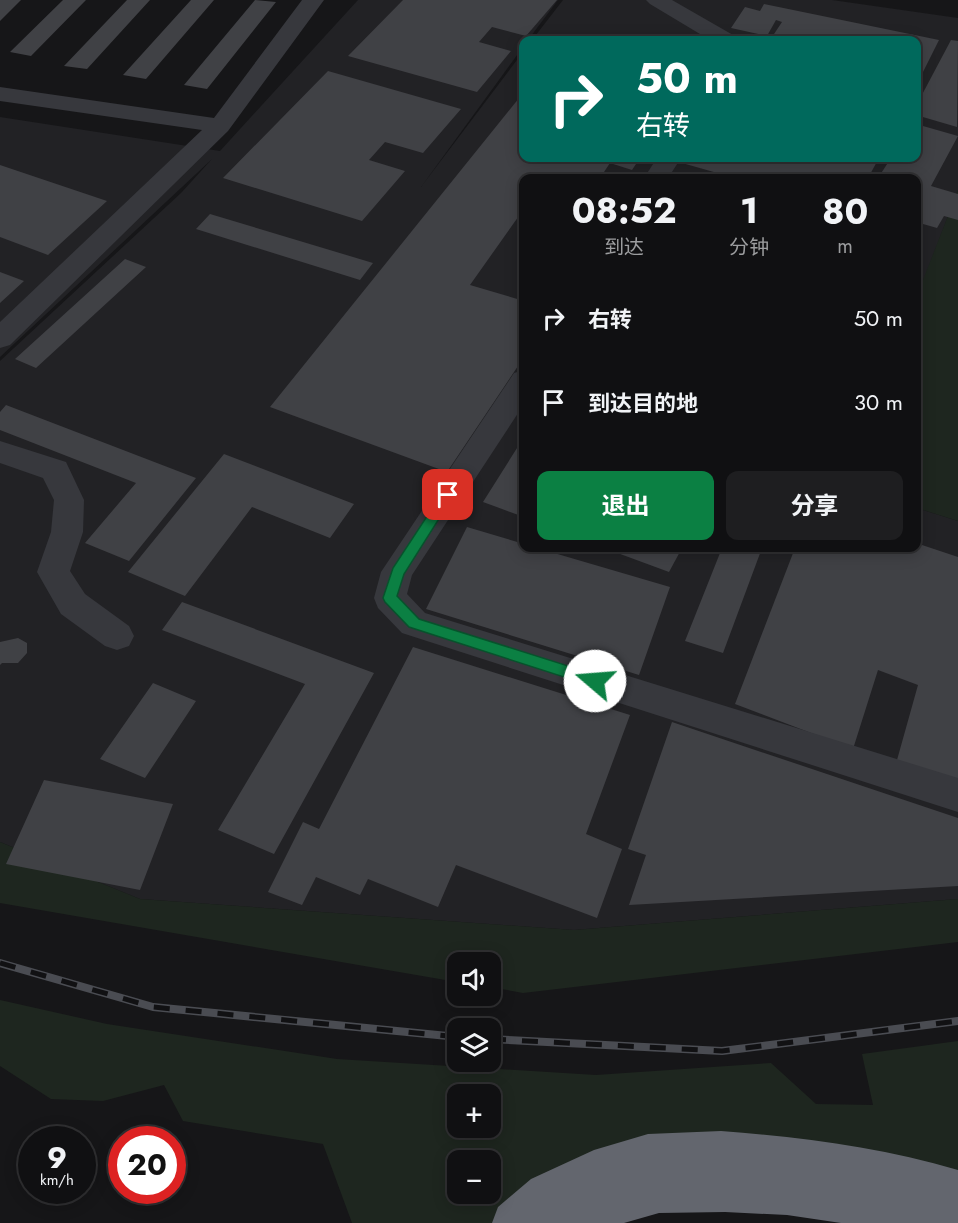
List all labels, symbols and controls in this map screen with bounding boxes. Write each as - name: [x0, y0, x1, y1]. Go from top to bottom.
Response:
- text: 50 m: [636, 48, 738, 109]
- icon: right: [537, 60, 615, 138]
- text: 右转: [636, 106, 690, 145]
- text: 08:52: [572, 184, 677, 236]
- text: 1: [740, 184, 758, 236]
- text: 80: [822, 185, 868, 237]
- text: m: [837, 232, 853, 261]
- text: 到达: [604, 233, 644, 262]
- text: 分钟: [729, 233, 769, 262]
- icon: right: [537, 302, 570, 335]
- text: 50 m: [854, 302, 903, 334]
- text: 右转: [588, 303, 632, 335]
- icon: arrive: [537, 386, 570, 419]
- text: 30 m: [854, 386, 903, 418]
- text: 到达目的地: [588, 387, 698, 419]
- pin: [422, 469, 473, 520]
- button: 退出: [537, 471, 714, 540]
- button: 分享: [726, 471, 903, 540]
- icon: arrive: [431, 478, 464, 511]
- position arrow: [563, 649, 627, 713]
- map controls: [447, 952, 501, 1204]
- button: sound: [447, 952, 501, 1006]
- button: layers: [447, 1018, 501, 1072]
- button: +: [447, 1084, 501, 1138]
- speed limit sign: 20: [108, 1126, 186, 1204]
- text: 9: [47, 1136, 67, 1179]
- button: −: [447, 1150, 501, 1204]
- text: km/h: [40, 1169, 74, 1191]

